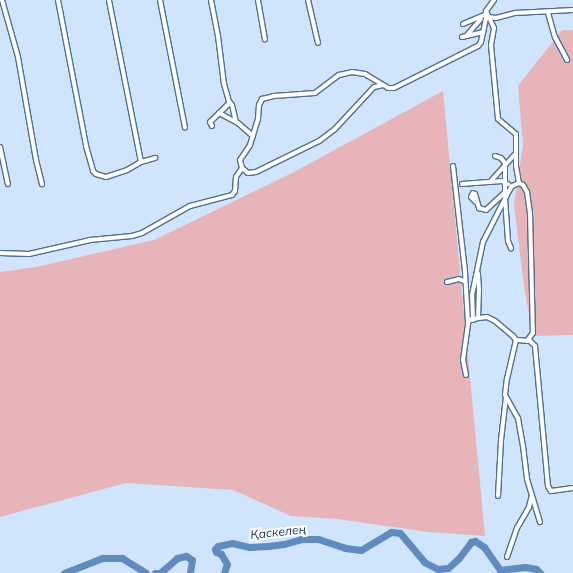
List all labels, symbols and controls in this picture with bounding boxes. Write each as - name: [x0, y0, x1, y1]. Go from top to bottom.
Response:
- water label: Қаскелең: [250, 522, 306, 542]

